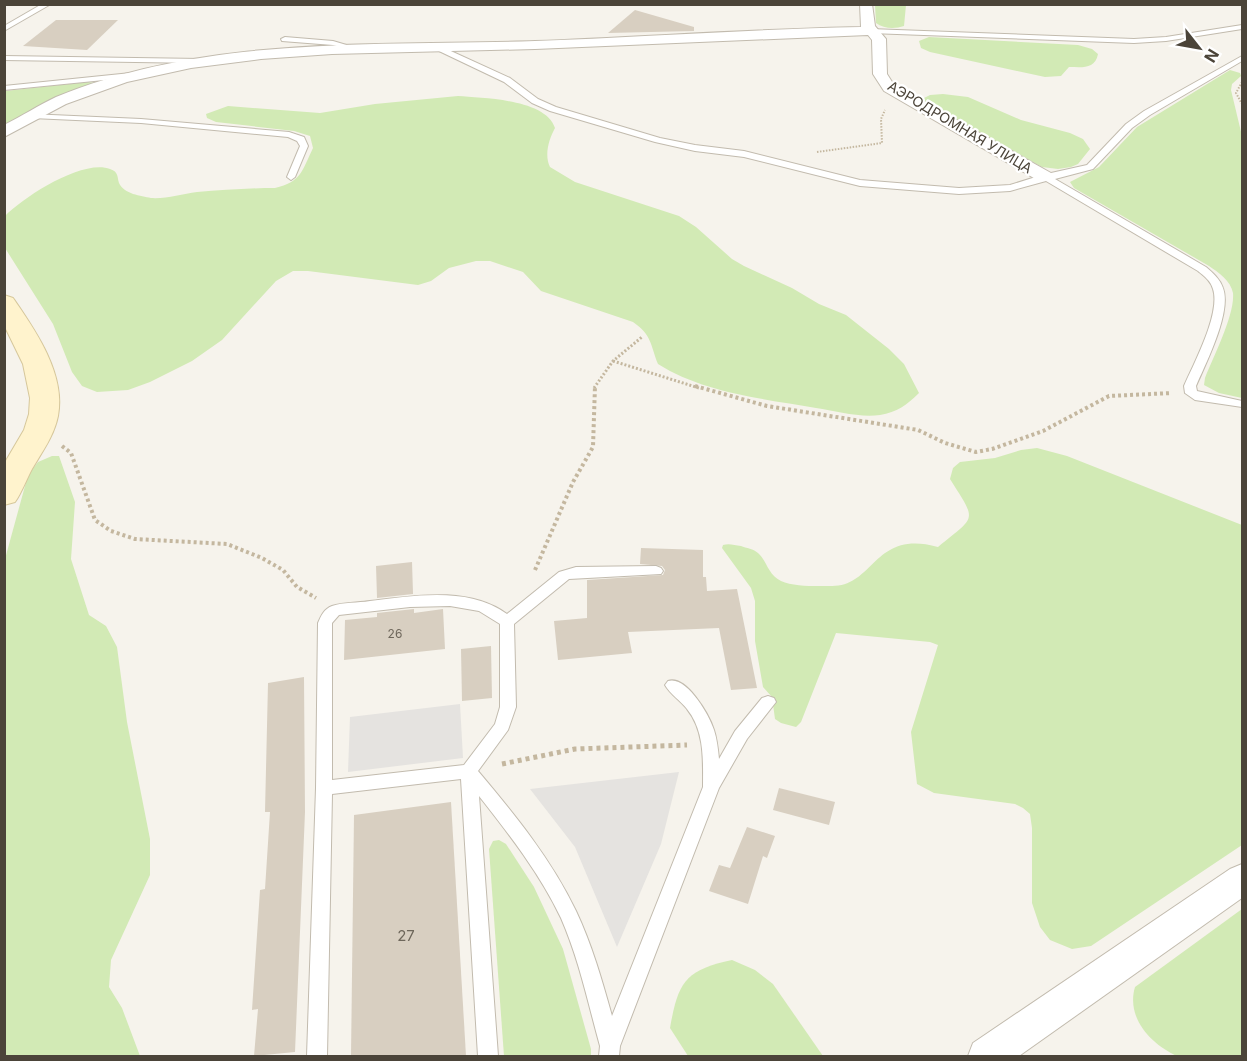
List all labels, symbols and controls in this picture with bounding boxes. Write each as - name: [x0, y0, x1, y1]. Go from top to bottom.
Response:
- north arrow: [1169, 18, 1229, 78]
- text: N: [1200, 45, 1224, 66]
- street label: АЭРОДРОМНАЯ УЛИЦА: [885, 77, 1036, 177]
- house number: 26: [388, 626, 402, 641]
- house number: 27: [397, 926, 415, 945]

